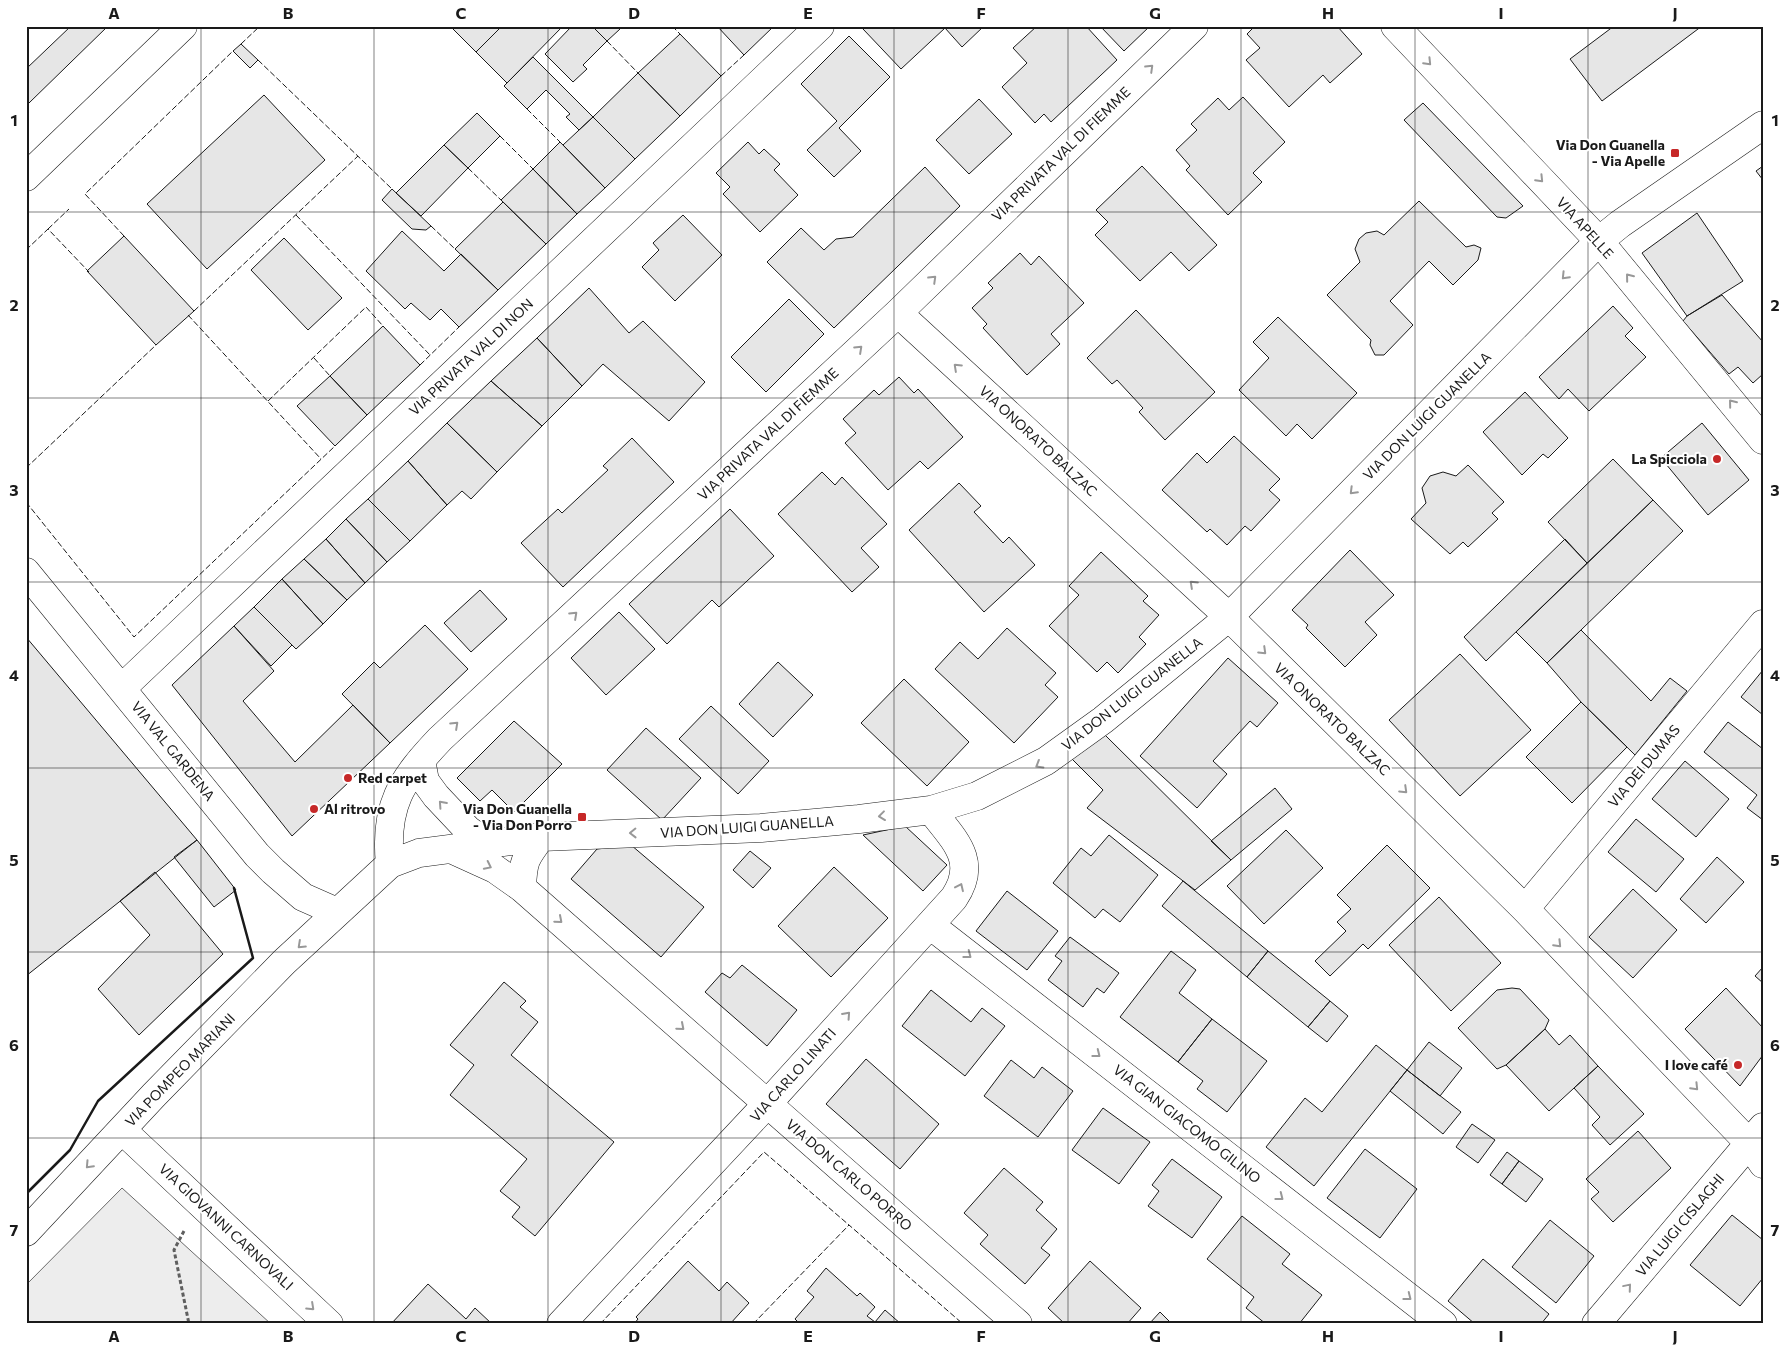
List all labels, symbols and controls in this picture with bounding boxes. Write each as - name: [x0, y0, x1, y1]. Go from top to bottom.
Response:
- text: A: [108, 3, 120, 22]
- text: B: [283, 3, 294, 22]
- text: C: [456, 3, 467, 22]
- text: D: [628, 3, 640, 22]
- text: E: [803, 3, 813, 22]
- text: F: [976, 3, 986, 22]
- text: G: [1149, 3, 1161, 22]
- text: H: [1322, 3, 1334, 22]
- text: I: [1498, 3, 1504, 22]
- text: J: [1672, 3, 1678, 22]
- one-way arrow: [1422, 56, 1431, 65]
- one-way arrow: [1144, 65, 1153, 74]
- street label: VIA PRIVATA VAL DI FIEMME: [988, 83, 1134, 224]
- text: 1: [10, 110, 18, 129]
- text: 1: [1771, 110, 1779, 129]
- place label: Via Don Guanella - Via Apelle: [1556, 136, 1665, 169]
- marker: Via Don Guanella - Via Apelle: [1669, 147, 1681, 159]
- one-way arrow: [1535, 174, 1544, 183]
- street label: VIA APELLE: [1553, 193, 1617, 262]
- one-way arrow: [1562, 270, 1571, 279]
- one-way arrow: [1626, 274, 1634, 283]
- one-way arrow: [927, 276, 936, 285]
- text: 2: [9, 295, 19, 314]
- street label: VIA PRIVATA VAL DI NON: [405, 295, 536, 419]
- text: 2: [1770, 295, 1780, 314]
- one-way arrow: [854, 346, 863, 355]
- street label: VIA DON LUIGI GUANELLA: [1359, 348, 1494, 483]
- street label: VIA PRIVATA VAL DI FIEMME: [694, 364, 842, 503]
- one-way arrow: [954, 364, 963, 373]
- street label: VIA ONORATO BALZAC: [976, 382, 1101, 500]
- one-way arrow: [1728, 399, 1737, 408]
- place label: La Spicciola: [1631, 450, 1707, 467]
- marker: La Spicciola: [1711, 453, 1723, 465]
- text: 3: [9, 480, 19, 499]
- text: 3: [1770, 480, 1780, 499]
- one-way arrow: [1350, 486, 1359, 495]
- one-way arrow: [1190, 581, 1199, 590]
- one-way arrow: [569, 612, 578, 621]
- street label: VIA DON LUIGI GUANELLA: [1058, 633, 1206, 754]
- one-way arrow: [1257, 646, 1266, 655]
- street label: VIA ONORATO BALZAC: [1271, 659, 1394, 778]
- text: 4: [9, 665, 19, 684]
- text: 4: [1770, 665, 1780, 684]
- street label: VIA VAL GARDENA: [128, 698, 219, 804]
- street label: VIA DEI DUMAS: [1604, 721, 1683, 810]
- one-way arrow: [450, 722, 459, 731]
- one-way arrow: [1036, 759, 1045, 769]
- place label: Red carpet: [358, 769, 427, 786]
- marker: Red carpet: [342, 772, 354, 784]
- one-way arrow: [1398, 784, 1407, 793]
- place label: Al ritrovo: [324, 800, 385, 817]
- one-way arrow: [439, 800, 448, 809]
- place label: Via Don Guanella - Via Don Porro: [463, 800, 572, 833]
- marker: Al ritrovo: [308, 803, 320, 815]
- one-way arrow: [878, 810, 886, 821]
- marker: Via Don Guanella - Via Don Porro: [576, 811, 588, 823]
- street label: VIA DON LUIGI GUANELLA: [660, 812, 835, 841]
- one-way arrow: [629, 828, 636, 838]
- text: 5: [9, 850, 19, 869]
- text: 5: [1770, 850, 1780, 869]
- one-way arrow: [483, 860, 492, 870]
- one-way arrow: [954, 883, 964, 892]
- one-way arrow: [554, 914, 563, 923]
- one-way arrow: [1552, 938, 1561, 947]
- one-way arrow: [298, 939, 307, 948]
- one-way arrow: [962, 949, 971, 957]
- street label: VIA POMPEO MARIANI: [121, 1009, 238, 1130]
- one-way arrow: [841, 1012, 850, 1021]
- one-way arrow: [676, 1021, 685, 1030]
- street label: VIA CARLO LINATI: [746, 1024, 839, 1125]
- text: 6: [9, 1035, 19, 1054]
- text: 6: [1770, 1035, 1780, 1054]
- one-way arrow: [1091, 1049, 1100, 1058]
- place label: I love café: [1665, 1056, 1728, 1073]
- marker: I love café: [1732, 1059, 1744, 1071]
- street label: VIA GIAN GIACOMO GILINO: [1110, 1061, 1264, 1186]
- one-way arrow: [1689, 1081, 1698, 1090]
- street label: VIA DON CARLO PORRO: [783, 1115, 916, 1234]
- one-way arrow: [86, 1160, 95, 1169]
- street label: VIA GIOVANNI CARNOVALI: [156, 1160, 297, 1293]
- street label: VIA LUIGI CISLAGHI: [1632, 1170, 1727, 1279]
- one-way arrow: [1274, 1191, 1283, 1199]
- text: 7: [10, 1220, 19, 1239]
- text: 7: [1771, 1220, 1780, 1239]
- one-way arrow: [1622, 1283, 1631, 1292]
- one-way arrow: [1403, 1291, 1412, 1300]
- one-way arrow: [306, 1301, 315, 1310]
- text: A: [108, 1326, 120, 1345]
- text: B: [283, 1326, 294, 1345]
- text: C: [456, 1326, 467, 1345]
- text: D: [628, 1326, 640, 1345]
- text: E: [803, 1326, 813, 1345]
- text: F: [976, 1326, 986, 1345]
- text: G: [1149, 1326, 1161, 1345]
- text: H: [1322, 1326, 1334, 1345]
- text: I: [1498, 1326, 1504, 1345]
- text: J: [1672, 1326, 1678, 1345]

